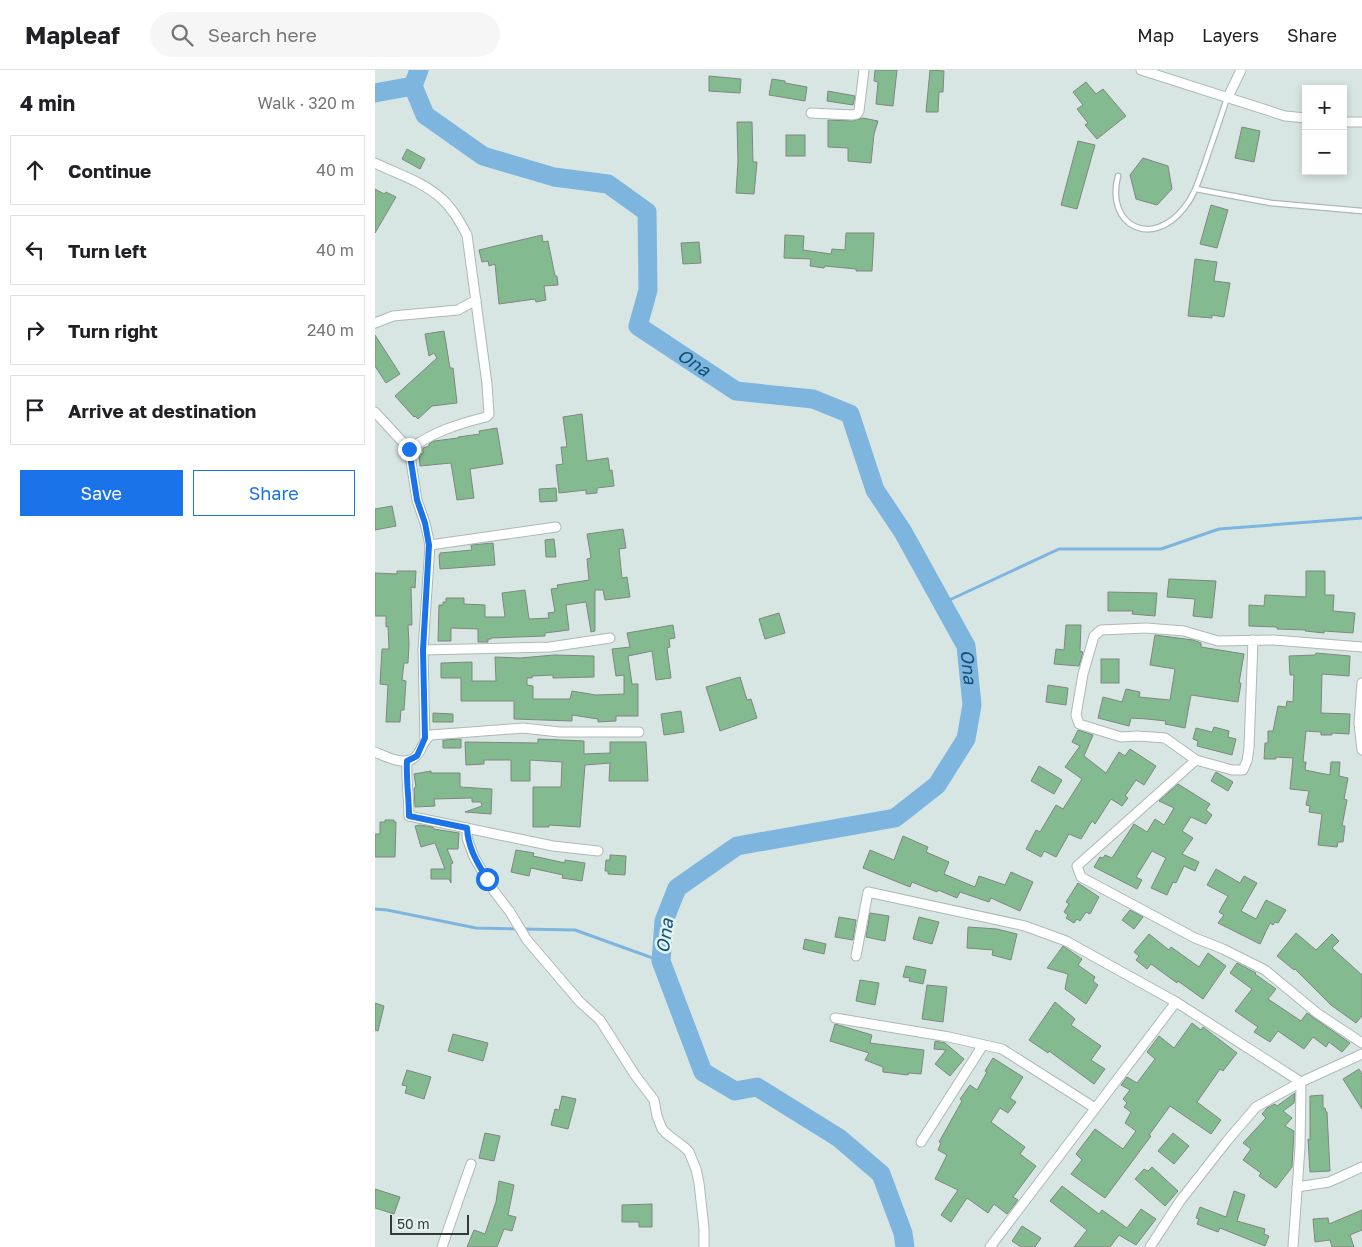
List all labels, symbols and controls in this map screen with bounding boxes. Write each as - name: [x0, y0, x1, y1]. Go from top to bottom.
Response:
- search box: [150, 12, 500, 57]
- text: Mapleaf: [25, 20, 120, 49]
- icon: search: [168, 21, 196, 49]
- text: Search here: [208, 23, 317, 46]
- text: Map: [1137, 24, 1174, 46]
- text: Layers: [1202, 24, 1259, 46]
- text: Share: [1287, 24, 1337, 46]
- map controls: [1302, 85, 1347, 175]
- button: +: [1302, 85, 1347, 130]
- text: 4 min: [20, 90, 75, 116]
- text: Walk · 320 m: [258, 93, 355, 113]
- button: −: [1302, 130, 1347, 175]
- icon: ahead: [21, 156, 49, 184]
- text: Continue: [68, 159, 151, 182]
- text: 40 m: [316, 160, 354, 180]
- icon: left: [21, 236, 49, 264]
- text: Turn left: [68, 239, 147, 262]
- text: 40 m: [316, 240, 354, 260]
- icon: right: [21, 316, 49, 344]
- text: Turn right: [68, 319, 158, 342]
- text: 240 m: [307, 320, 354, 340]
- water label: Ona: [674, 343, 715, 381]
- icon: arrive: [21, 396, 49, 424]
- text: Arrive at destination: [68, 399, 256, 422]
- route end: [398, 438, 421, 461]
- button: Save: [20, 470, 183, 516]
- button: Share: [193, 470, 355, 516]
- water label: Ona: [956, 648, 982, 686]
- route start: [476, 868, 499, 891]
- water label: Ona: [651, 916, 677, 955]
- scale bar: [390, 1212, 469, 1235]
- text: 50 m: [397, 1215, 430, 1232]

